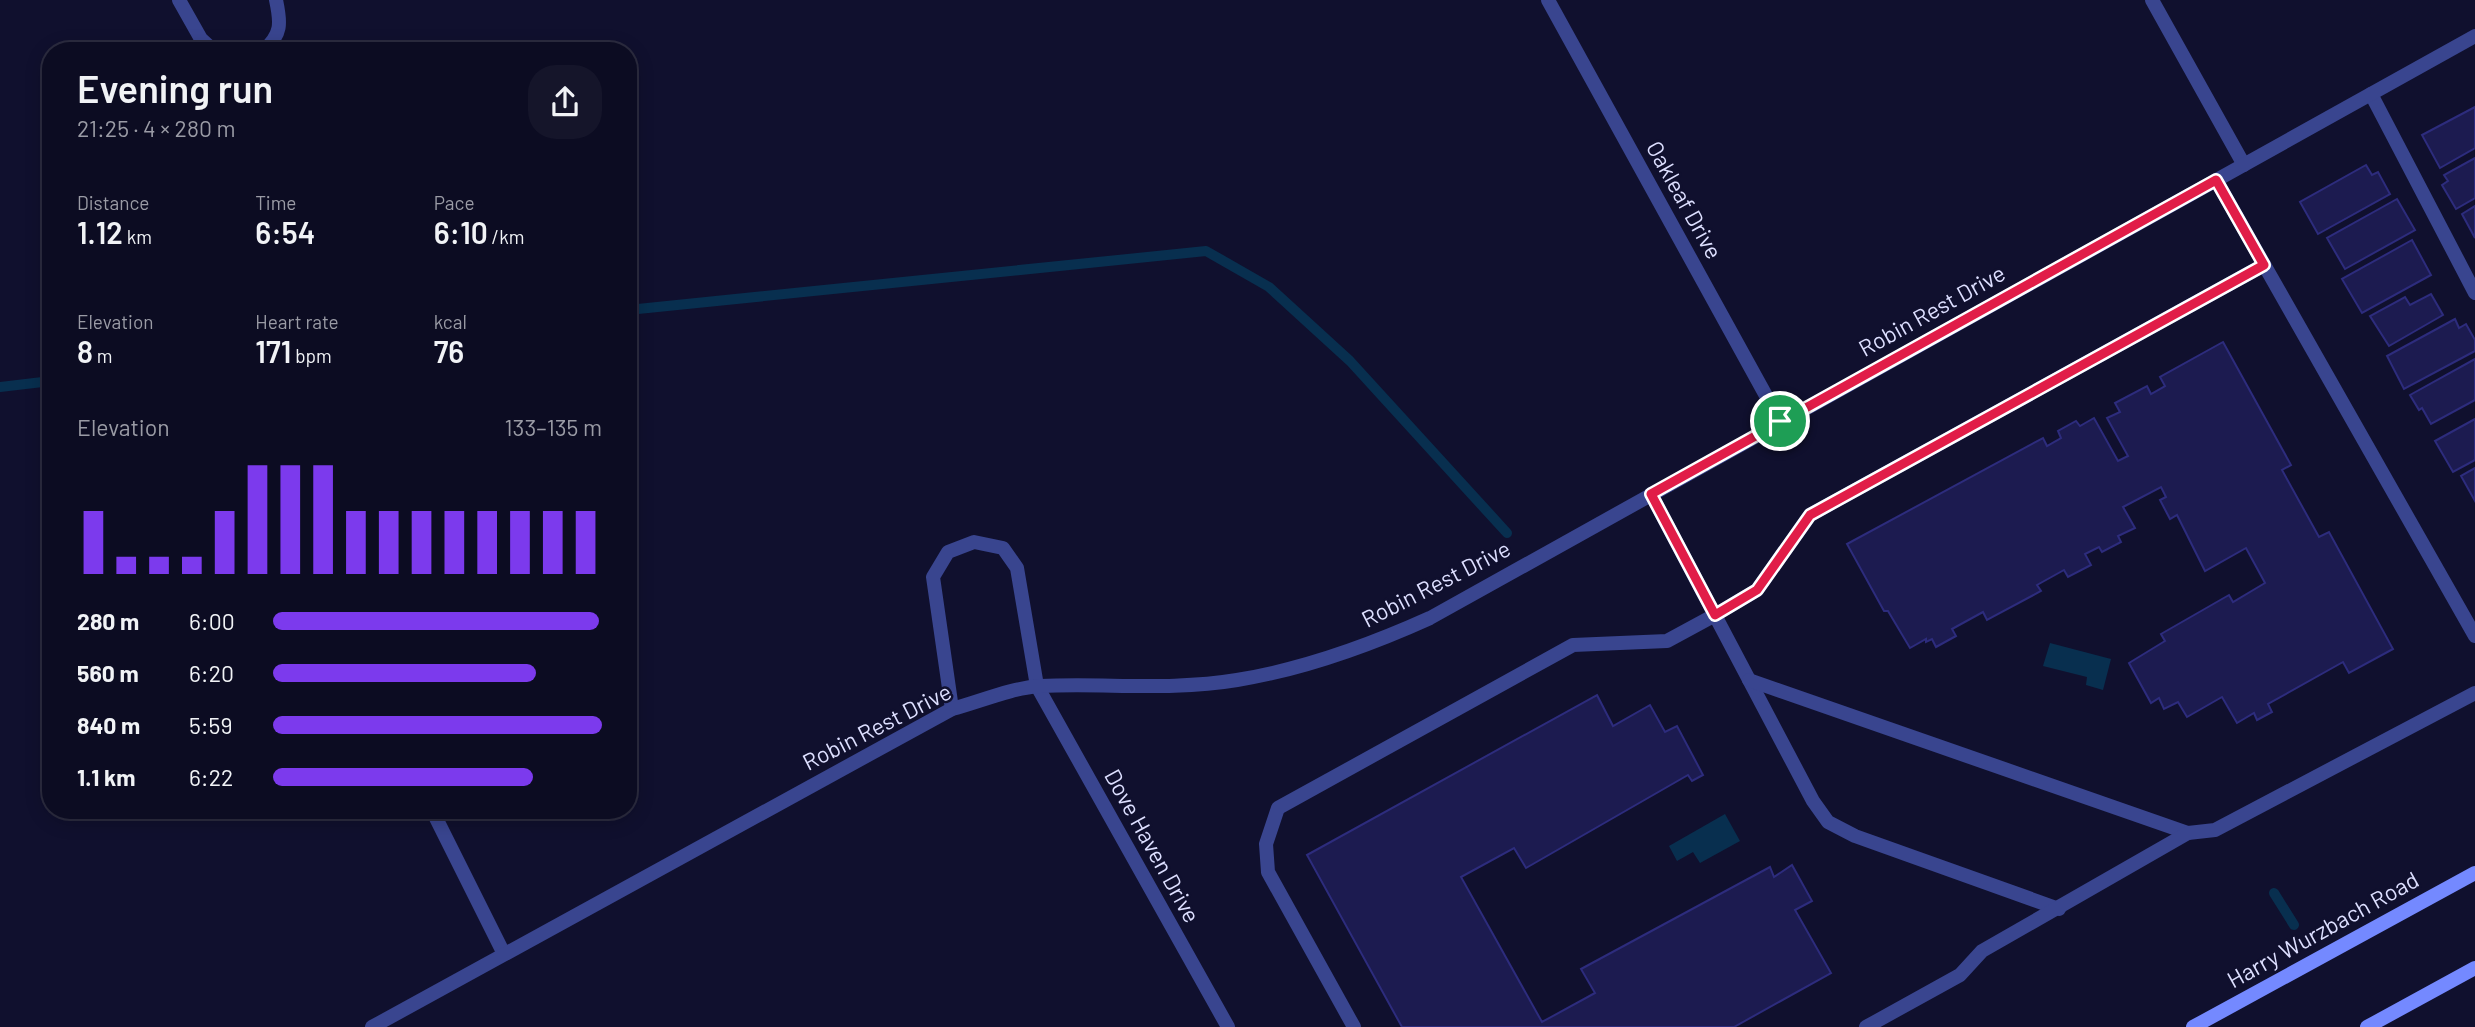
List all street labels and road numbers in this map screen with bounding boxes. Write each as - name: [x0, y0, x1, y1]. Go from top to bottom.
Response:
- street label: Oakleaf Drive: [1641, 136, 1729, 263]
- street label: Robin Rest Drive: [1853, 258, 2010, 362]
- street label: Robin Rest Drive: [1356, 534, 1515, 633]
- street label: Robin Rest Drive: [797, 677, 956, 776]
- street label: Dove Haven Drive: [1099, 764, 1207, 927]
- street label: Harry Wurzbach Road: [2222, 865, 2423, 993]

